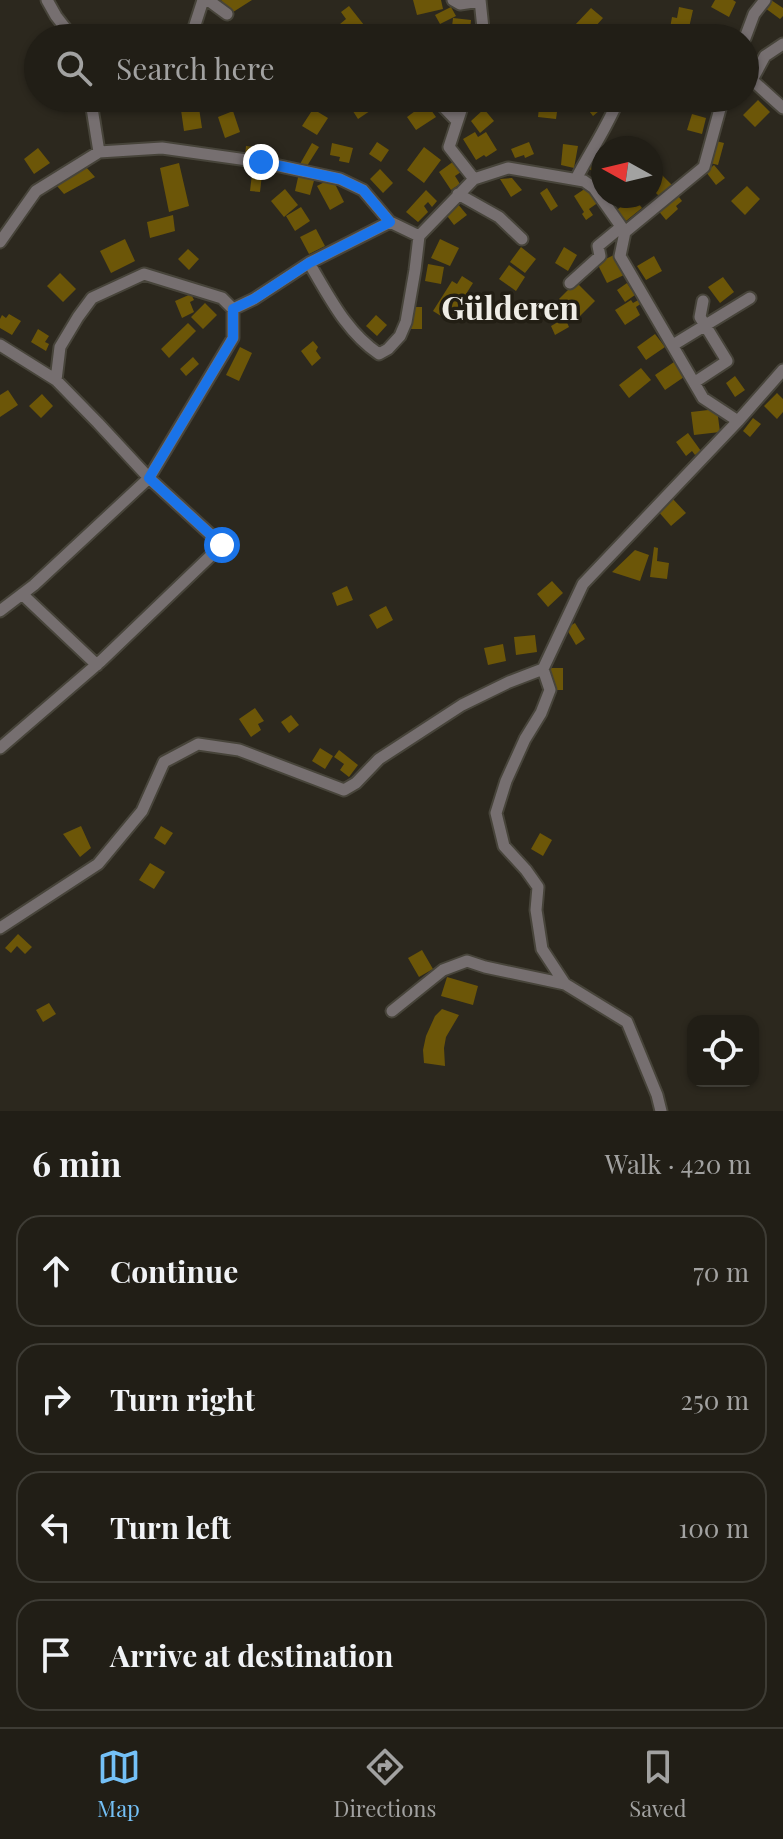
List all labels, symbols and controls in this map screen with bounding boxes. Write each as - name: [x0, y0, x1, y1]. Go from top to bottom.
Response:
- search box: [24, 24, 759, 112]
- icon: search: [52, 46, 96, 90]
- text: Search here: [116, 48, 275, 88]
- north arrow: [591, 136, 663, 208]
- route end: [243, 144, 279, 180]
- district label: Gülderen: [441, 285, 579, 328]
- route start: [204, 527, 240, 563]
- map controls: [687, 1015, 759, 1087]
- button: locate: [687, 1015, 759, 1087]
- text: 6 min: [32, 1140, 121, 1186]
- text: Walk · 420 m: [605, 1146, 751, 1181]
- icon: ahead: [34, 1249, 78, 1293]
- text: Continue: [110, 1251, 238, 1291]
- text: 70 m: [693, 1254, 749, 1289]
- icon: right: [34, 1377, 78, 1421]
- text: Turn right: [110, 1379, 255, 1419]
- text: 250 m: [681, 1382, 749, 1417]
- icon: left: [34, 1505, 78, 1549]
- text: Turn left: [110, 1507, 231, 1547]
- text: 100 m: [679, 1510, 749, 1545]
- icon: arrive: [34, 1633, 78, 1677]
- text: Arrive at destination: [110, 1635, 393, 1675]
- tab: Map: [97, 1745, 141, 1823]
- tab: Directions: [334, 1745, 436, 1823]
- tab: Saved: [629, 1745, 687, 1823]

